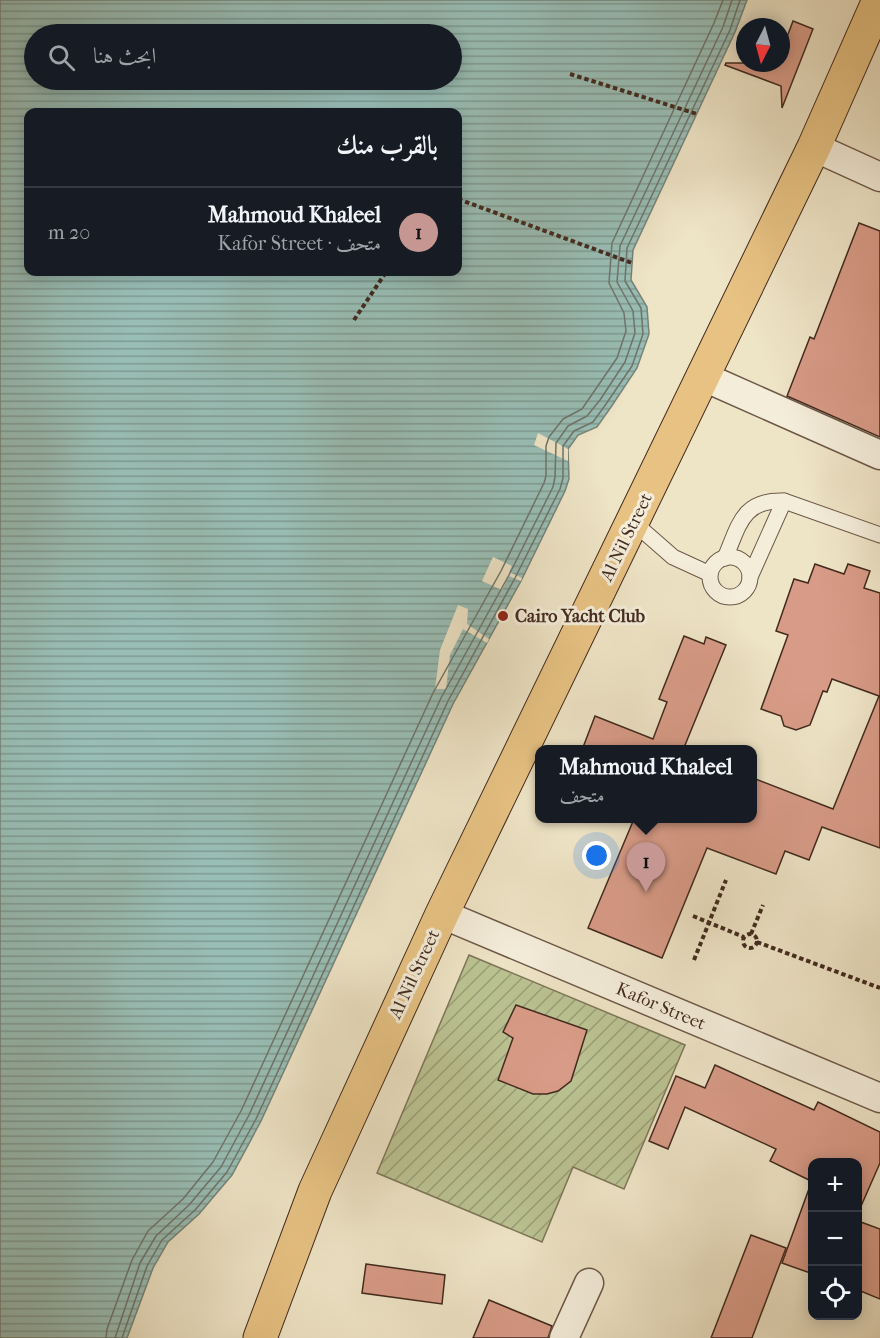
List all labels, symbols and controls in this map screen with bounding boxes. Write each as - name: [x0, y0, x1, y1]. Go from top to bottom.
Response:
- north arrow: [736, 18, 790, 72]
- search box: [24, 24, 462, 90]
- icon: search: [45, 41, 78, 74]
- text: ابحث هنا: [93, 43, 156, 69]
- text: بالقرب منك: [336, 130, 438, 161]
- text: Mahmoud Khaleel: [208, 202, 381, 228]
- text: 20 m: [48, 221, 90, 244]
- text: 1: [415, 221, 422, 244]
- text: متحف · Kafor Street: [218, 232, 381, 255]
- street label: Al Nil Street: [596, 489, 657, 586]
- place label: Cairo Yacht Club: [515, 606, 646, 627]
- marker: Cairo Yacht Club: [496, 609, 510, 623]
- popup: [535, 745, 757, 823]
- text: Mahmoud Khaleel: [559, 754, 733, 780]
- text: متحف: [559, 784, 604, 807]
- your location: [582, 841, 611, 870]
- pin: 1: [626, 842, 666, 892]
- street label: Al Nil Street: [384, 926, 444, 1023]
- street label: Kafor Street: [613, 978, 709, 1035]
- map controls: [808, 1158, 862, 1320]
- button: +: [808, 1158, 862, 1212]
- button: −: [808, 1212, 862, 1266]
- button: locate: [808, 1266, 862, 1320]

